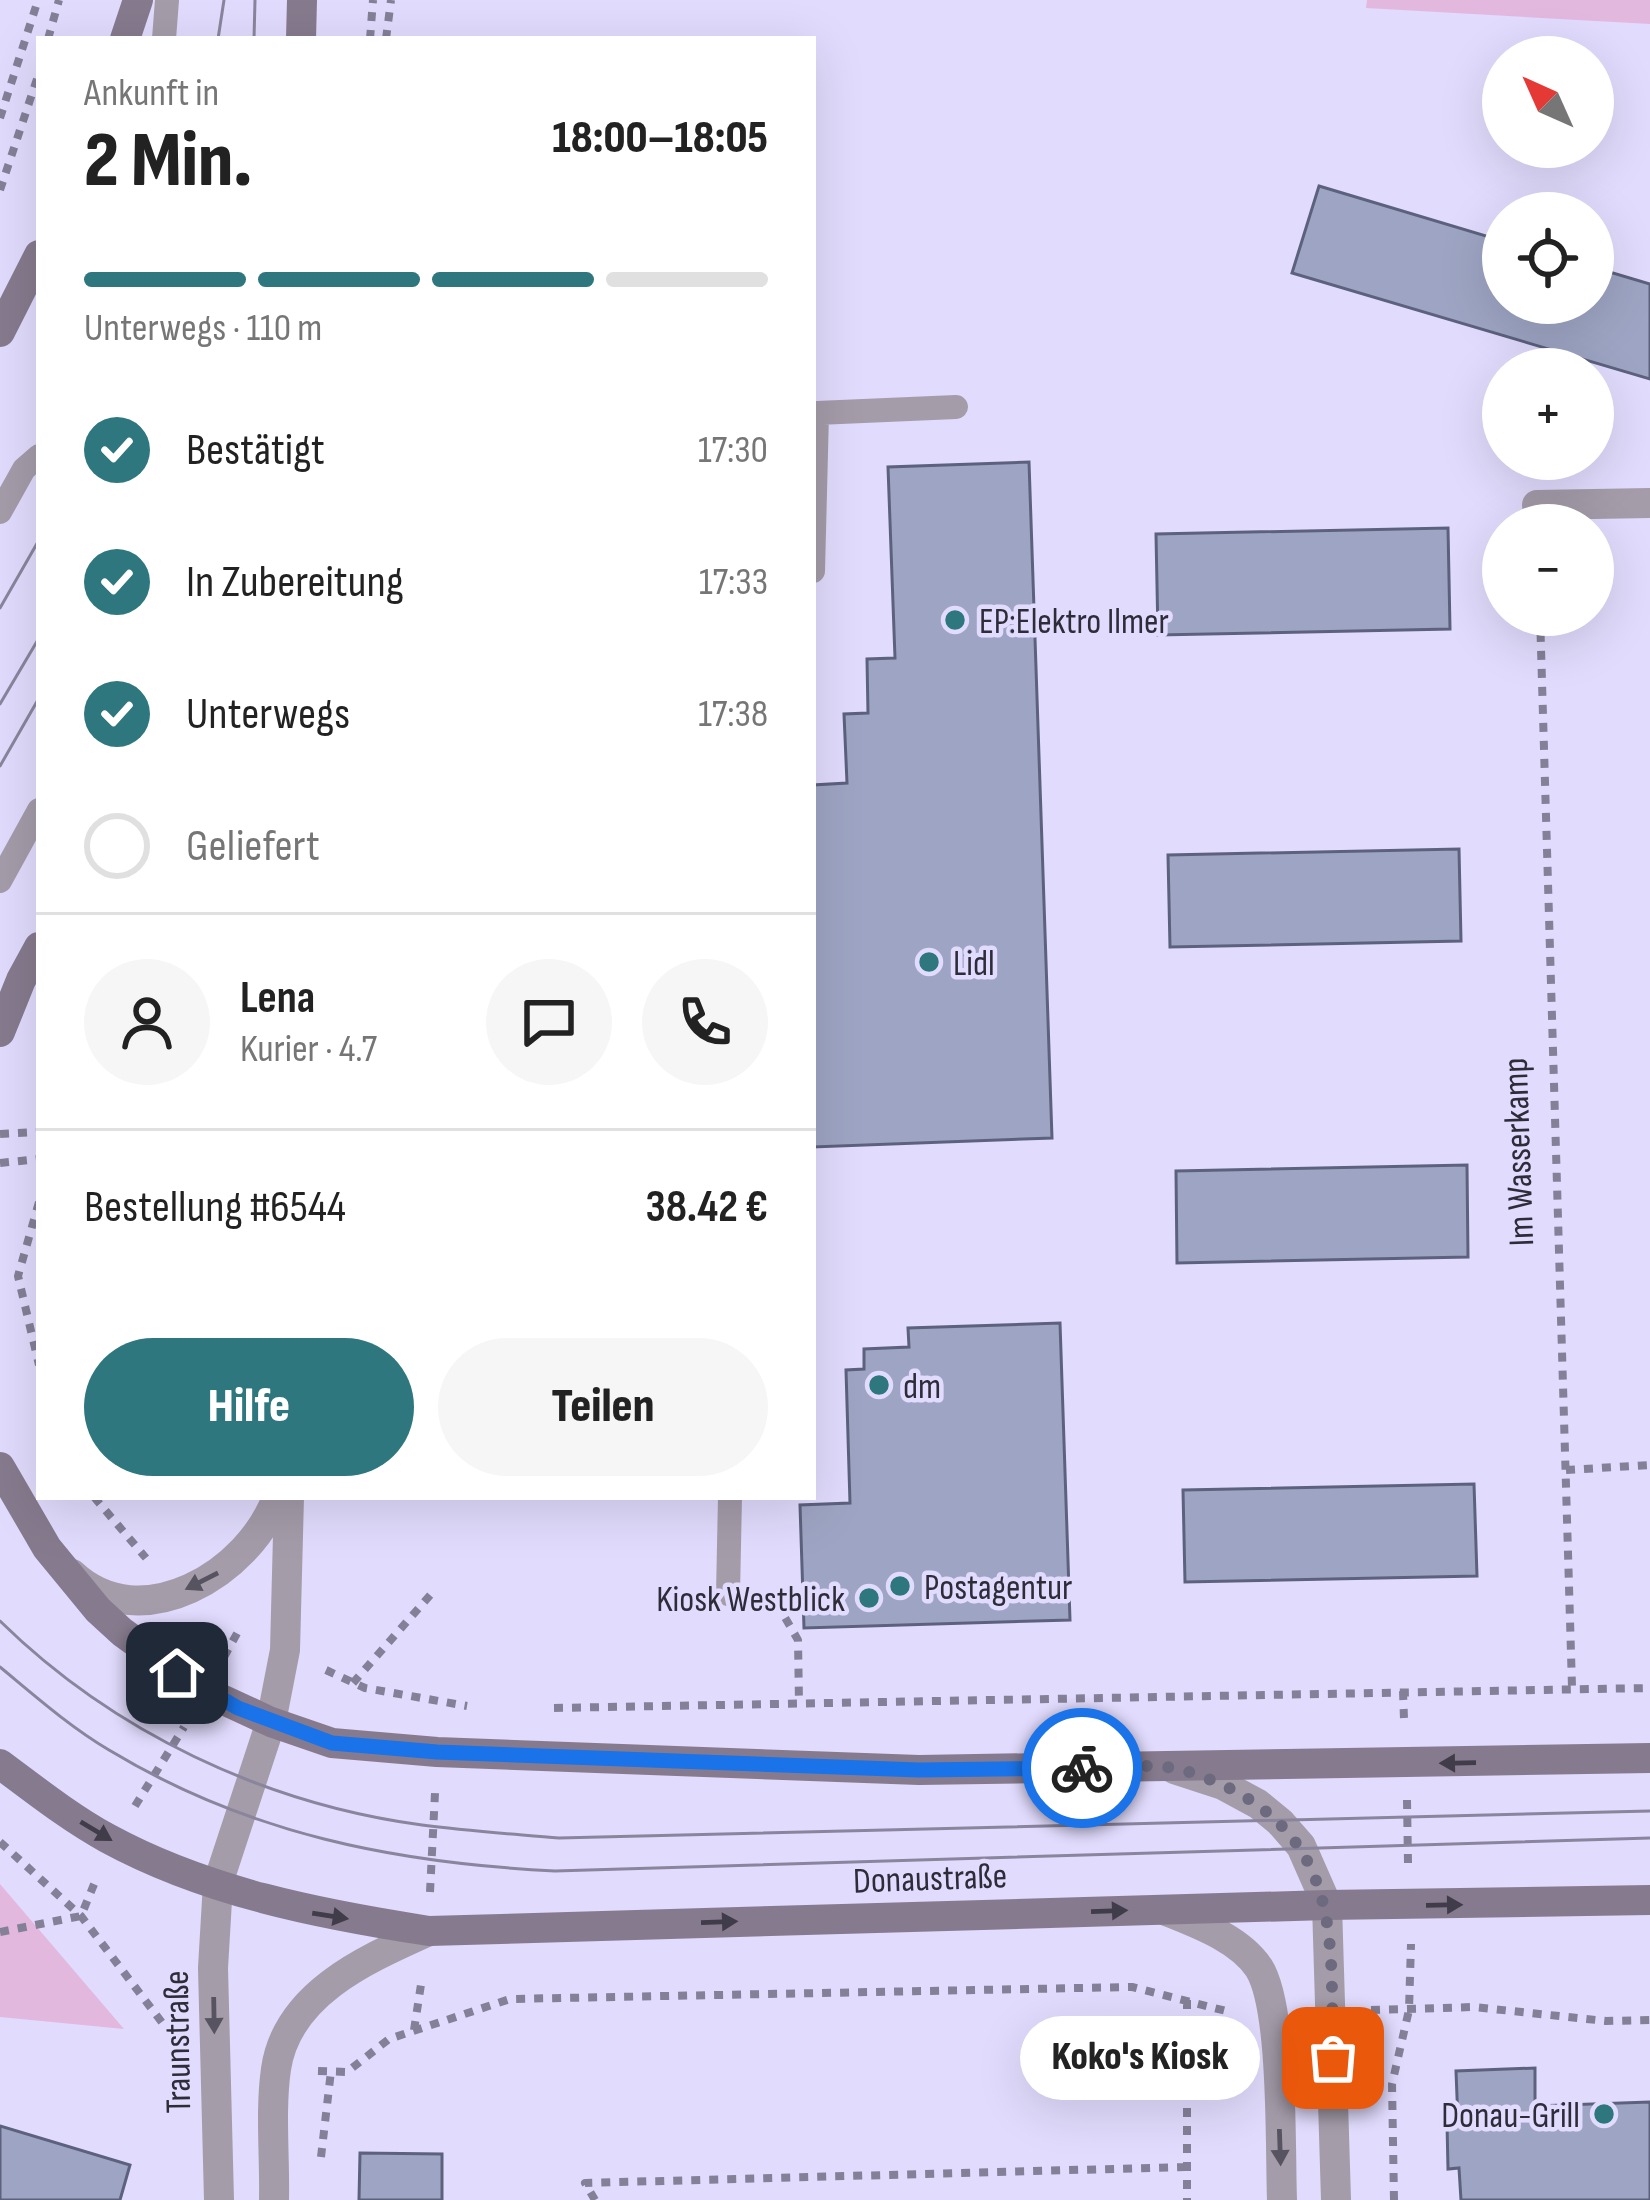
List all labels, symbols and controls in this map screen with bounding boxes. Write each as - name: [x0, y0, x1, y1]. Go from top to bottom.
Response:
- north arrow: [1482, 36, 1614, 168]
- map controls: [1482, 36, 1614, 636]
- text: Ankunft in: [84, 70, 219, 117]
- text: 18:00–18:05: [552, 111, 768, 166]
- text: 2 Min.: [84, 115, 253, 208]
- button: locate: [1482, 192, 1614, 324]
- text: Unterwegs · 110 m: [84, 305, 322, 352]
- button: +: [1482, 348, 1614, 480]
- icon: check: [84, 417, 150, 483]
- text: Bestätigt: [186, 423, 325, 478]
- text: 17:30: [698, 427, 768, 474]
- button: −: [1482, 504, 1614, 636]
- icon: check: [84, 549, 150, 615]
- text: In Zubereitung: [186, 555, 404, 610]
- text: 17:33: [699, 559, 768, 606]
- place label: EP:Elektro Ilmer: [979, 601, 1169, 644]
- marker: EP:Elektro Ilmer: [942, 607, 968, 633]
- icon: check: [84, 681, 150, 747]
- text: Unterwegs: [186, 687, 350, 742]
- text: 17:38: [698, 691, 768, 738]
- text: Geliefert: [186, 819, 320, 874]
- place label: Lidl: [953, 943, 995, 986]
- marker: Lidl: [916, 949, 942, 975]
- button: person: [84, 959, 210, 1085]
- button: chat: [486, 959, 612, 1085]
- button: phone: [642, 959, 768, 1085]
- text: Lena: [240, 971, 315, 1026]
- text: Kurier · 4.7: [240, 1026, 377, 1073]
- street label: Im Wasserkamp: [1495, 1057, 1544, 1247]
- text: Bestellung #6544: [84, 1180, 346, 1235]
- text: 38.42 €: [646, 1180, 768, 1235]
- button: Hilfe: [84, 1338, 414, 1476]
- button: Teilen: [438, 1338, 768, 1476]
- place label: dm: [903, 1366, 941, 1409]
- marker: dm: [866, 1372, 892, 1398]
- place label: Postagentur: [924, 1567, 1072, 1610]
- one-way arrow: [184, 1571, 219, 1591]
- marker: Postagentur: [887, 1573, 913, 1599]
- place label: Kiosk Westblick: [656, 1579, 845, 1622]
- marker: Kiosk Westblick: [856, 1585, 882, 1611]
- pin: [126, 1622, 228, 1724]
- icon: home: [144, 1640, 210, 1706]
- courier: [1022, 1708, 1142, 1828]
- icon: bike: [1049, 1735, 1115, 1801]
- one-way arrow: [1438, 1753, 1476, 1772]
- one-way arrow: [79, 1820, 113, 1841]
- street label: Donaustraße: [852, 1855, 1008, 1904]
- one-way arrow: [1426, 1895, 1464, 1915]
- one-way arrow: [1091, 1902, 1129, 1921]
- one-way arrow: [312, 1906, 349, 1925]
- one-way arrow: [701, 1913, 739, 1932]
- street label: Traunstraße: [156, 1970, 201, 2114]
- one-way arrow: [204, 1997, 224, 2035]
- pin: [1282, 2007, 1384, 2109]
- callout: Koko's Kiosk: [1021, 2016, 1261, 2100]
- icon: bag: [1300, 2025, 1366, 2091]
- text: Koko's Kiosk: [1051, 2034, 1229, 2081]
- place label: Donau-Grill: [1441, 2095, 1580, 2138]
- marker: Donau-Grill: [1591, 2101, 1617, 2127]
- one-way arrow: [1270, 2129, 1289, 2167]

